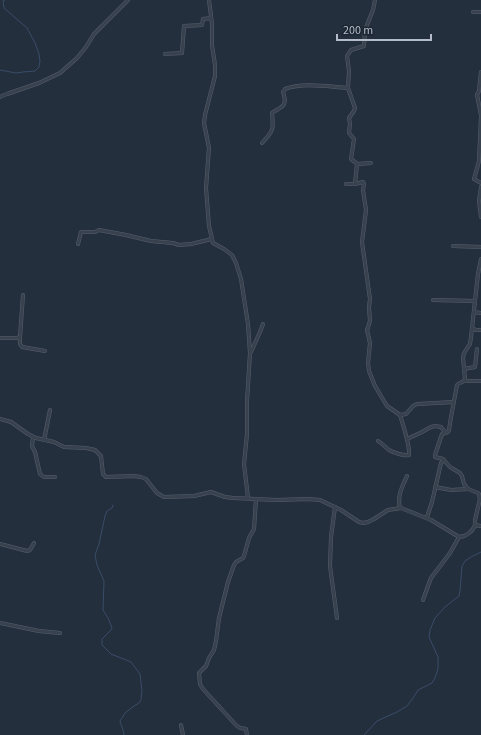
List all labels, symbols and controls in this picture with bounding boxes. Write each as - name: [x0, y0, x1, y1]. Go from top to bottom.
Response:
- scale bar: [337, 16, 431, 42]
- text: 200 m: [343, 22, 373, 39]

